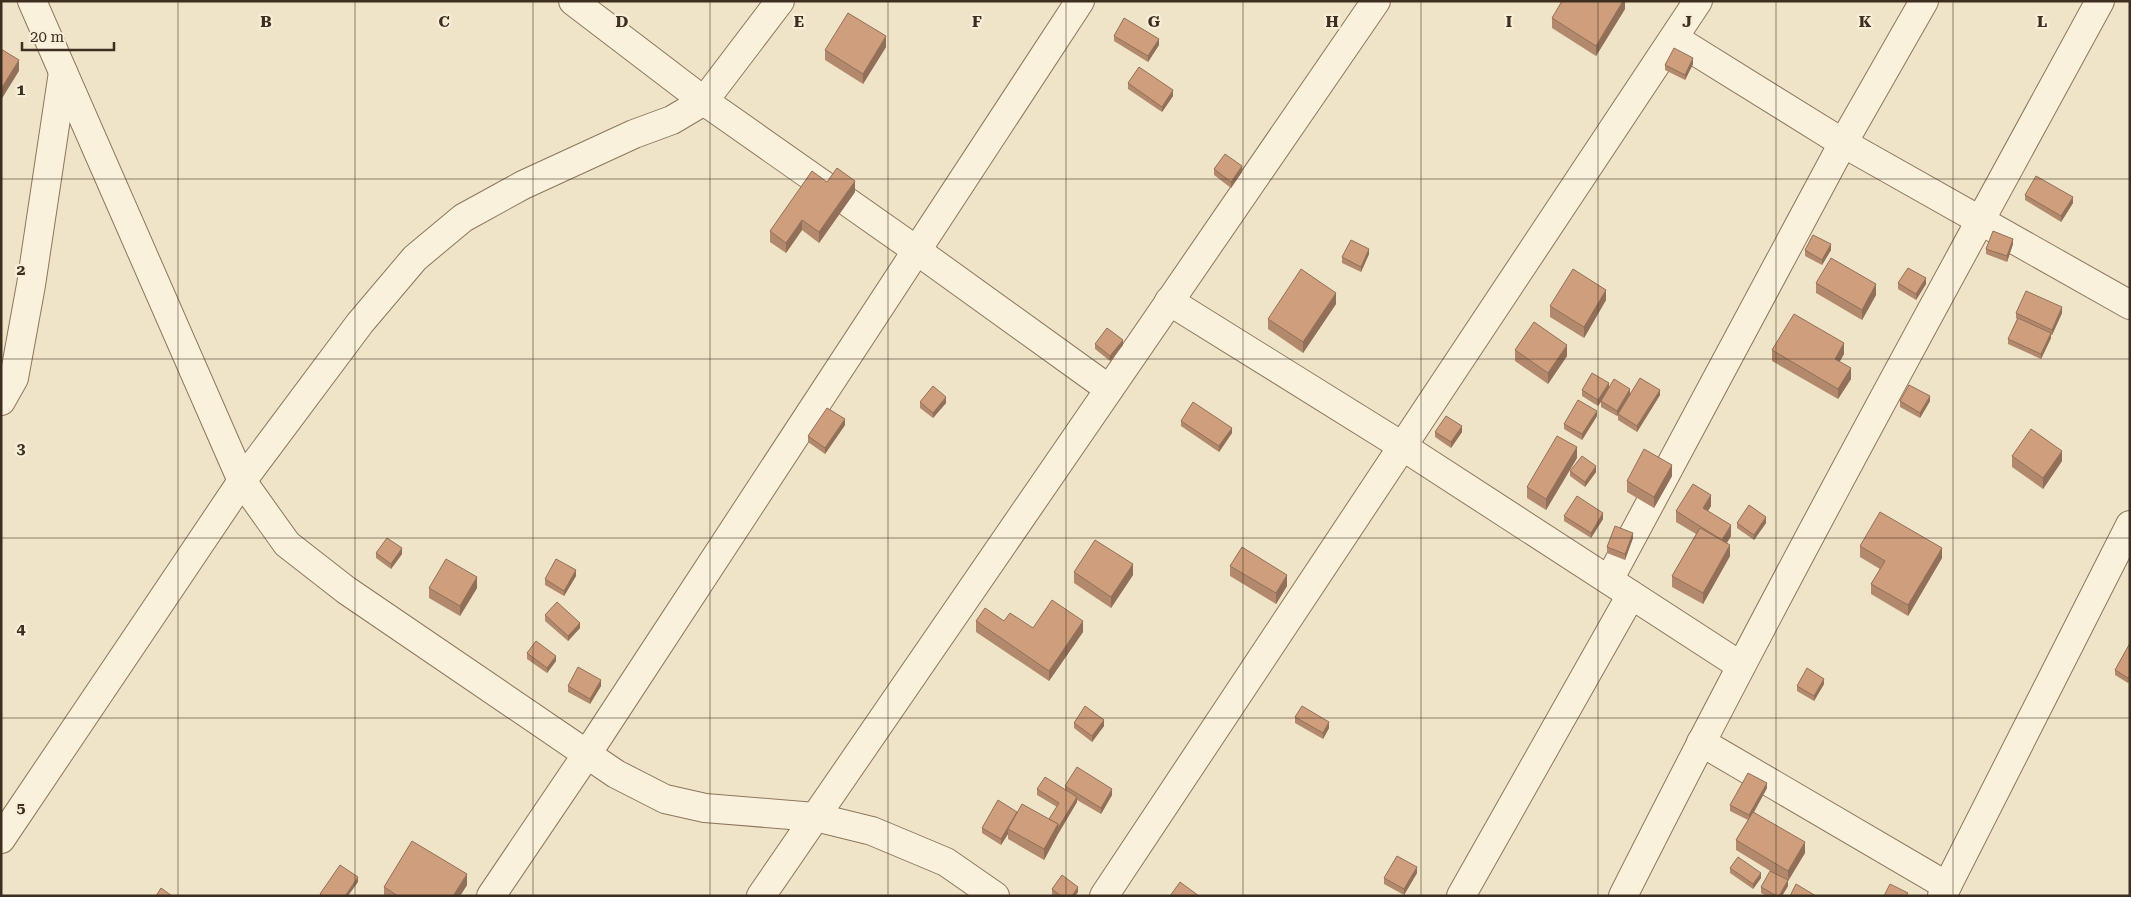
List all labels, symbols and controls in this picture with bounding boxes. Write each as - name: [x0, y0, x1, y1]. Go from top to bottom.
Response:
- text: B: [260, 12, 272, 31]
- text: C: [438, 12, 450, 31]
- text: D: [616, 12, 629, 31]
- text: E: [794, 12, 804, 31]
- text: F: [972, 12, 982, 31]
- text: G: [1148, 12, 1161, 31]
- text: H: [1325, 12, 1339, 31]
- text: I: [1506, 12, 1512, 31]
- text: J: [1682, 12, 1692, 31]
- text: K: [1859, 12, 1872, 31]
- text: L: [2037, 12, 2047, 31]
- scale bar: [22, 20, 115, 52]
- text: 20 m: [30, 28, 65, 46]
- text: 1: [17, 80, 26, 99]
- text: 2: [17, 260, 26, 279]
- text: 3: [17, 439, 26, 458]
- text: 4: [17, 619, 26, 638]
- text: 5: [17, 798, 26, 817]

